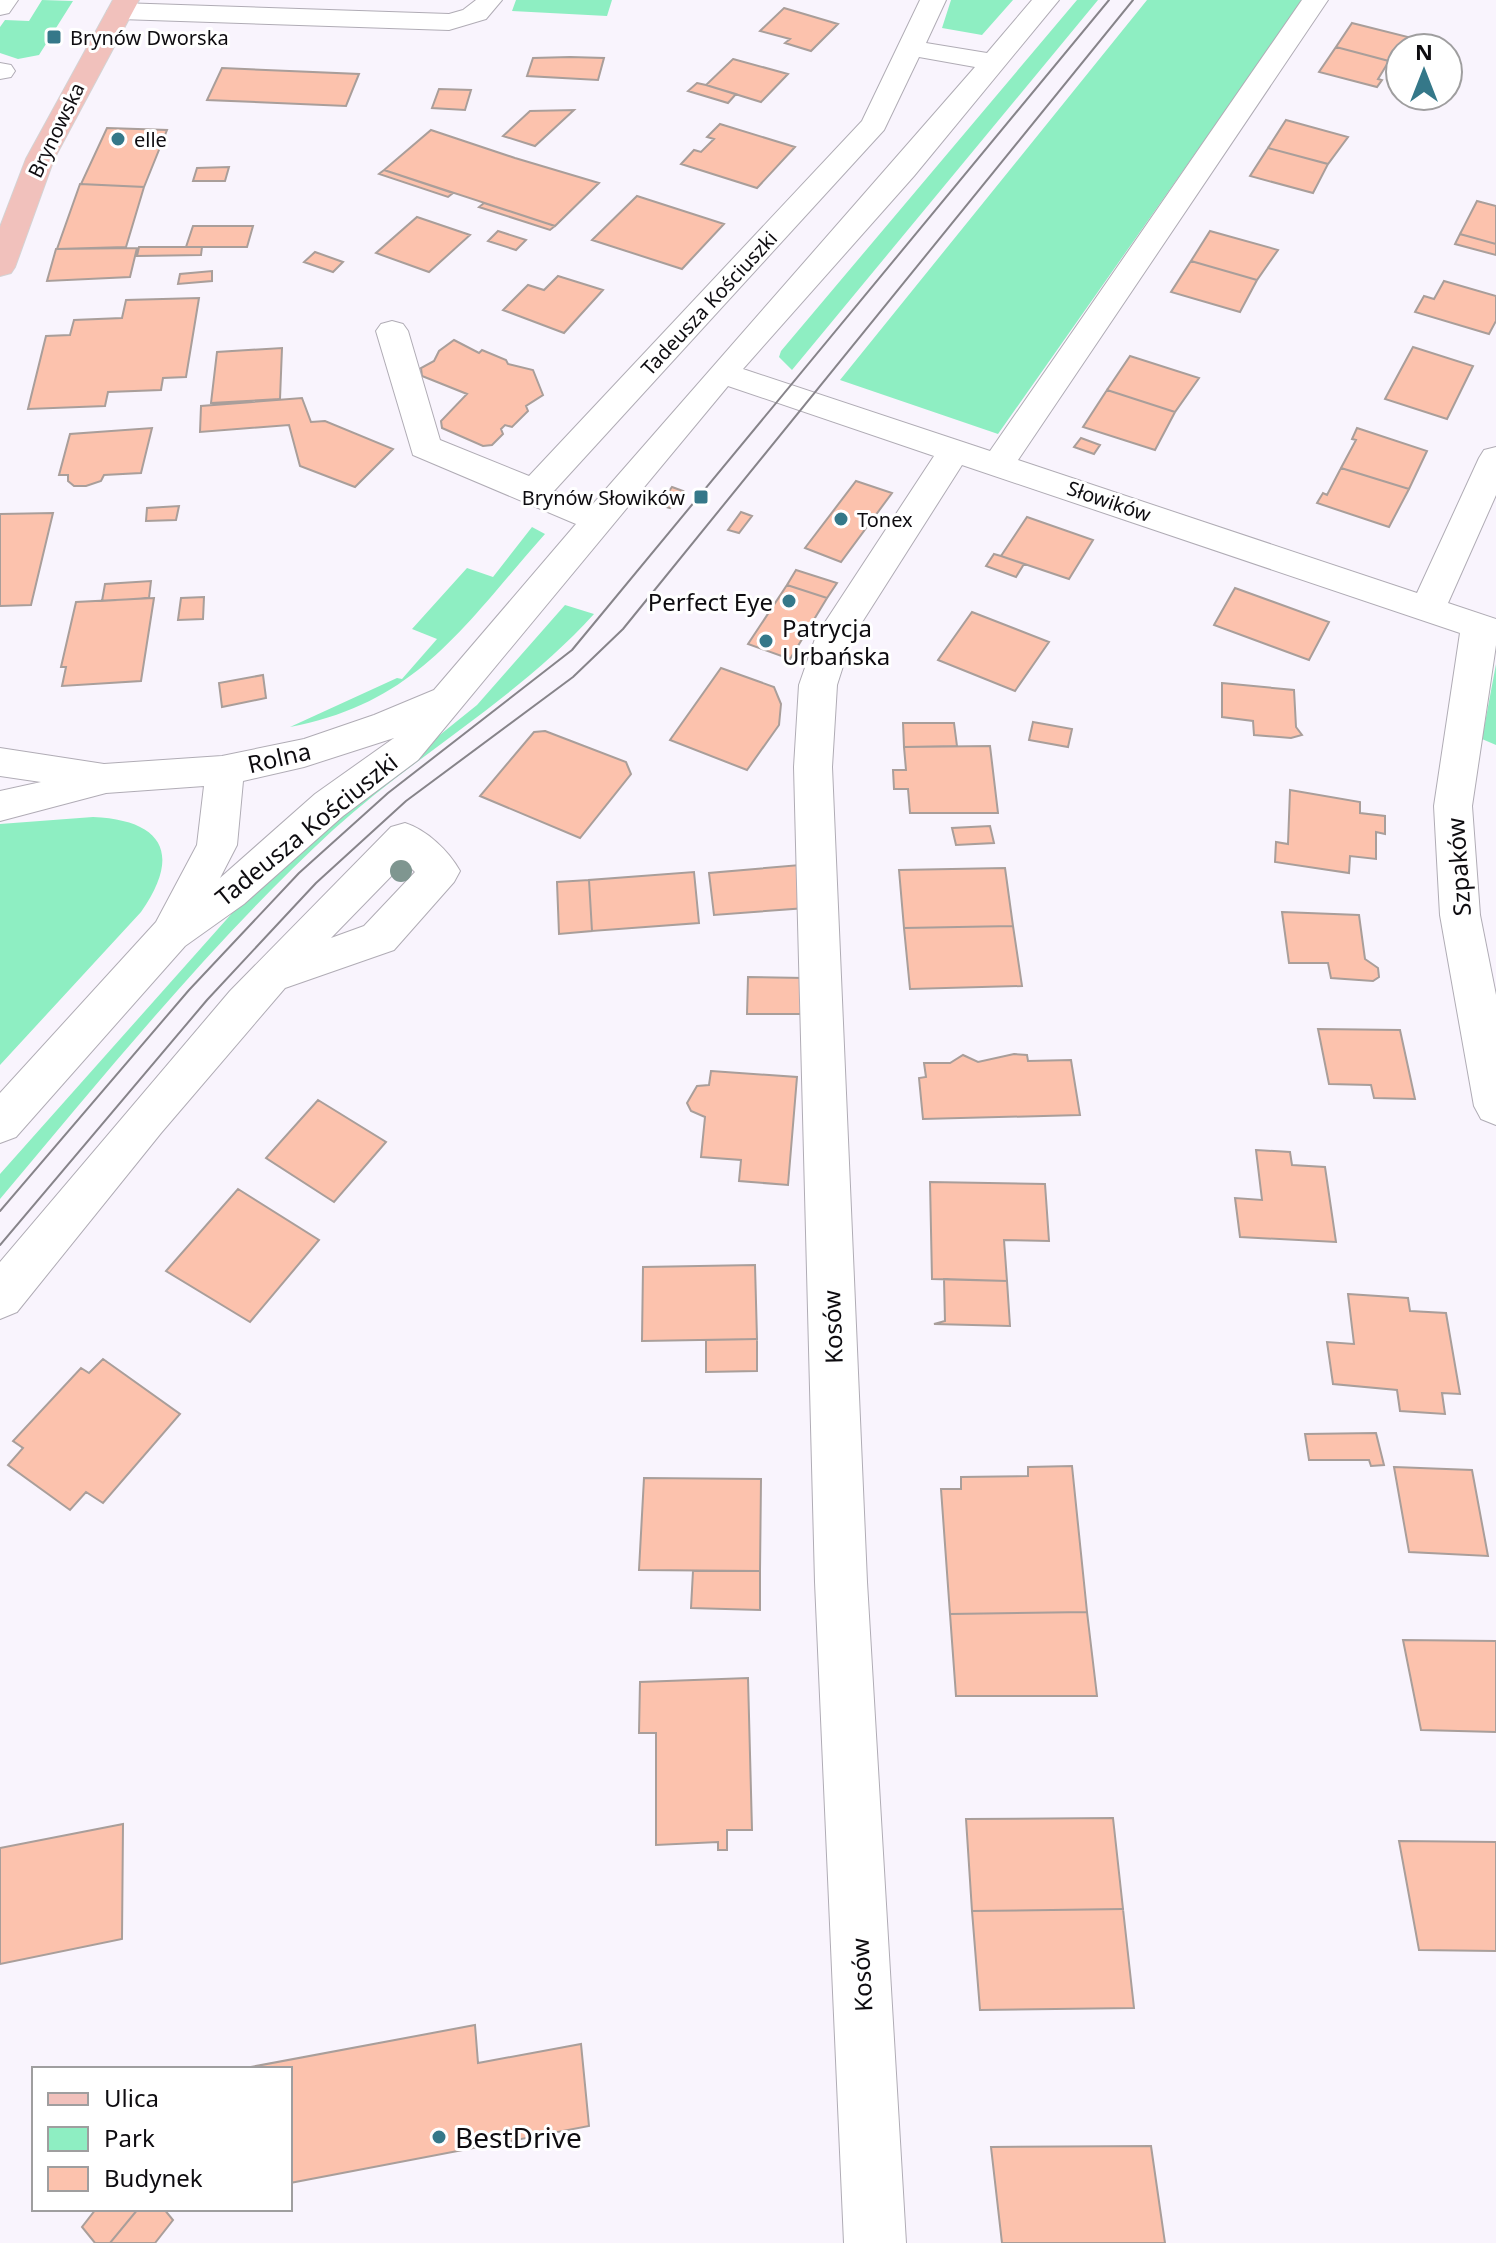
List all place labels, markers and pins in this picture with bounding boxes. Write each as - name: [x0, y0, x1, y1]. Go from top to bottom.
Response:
- place label: Brynów Dworska: [70, 24, 229, 51]
- marker: Brynów Dworska: [45, 28, 63, 46]
- place label: elle: [134, 126, 167, 153]
- marker: elle: [109, 130, 127, 148]
- place label: Brynów Słowików: [522, 484, 685, 511]
- marker: Brynów Słowików: [692, 488, 710, 506]
- place label: Tonex: [857, 506, 913, 533]
- marker: Tonex: [832, 510, 850, 528]
- place label: Perfect Eye: [648, 585, 773, 618]
- marker: Perfect Eye: [780, 592, 798, 610]
- place label: Patrycja Urbańska: [782, 611, 890, 672]
- marker: Patrycja Urbańska: [757, 632, 775, 650]
- place label: BestDrive: [455, 2118, 582, 2156]
- marker: BestDrive: [430, 2128, 448, 2146]

